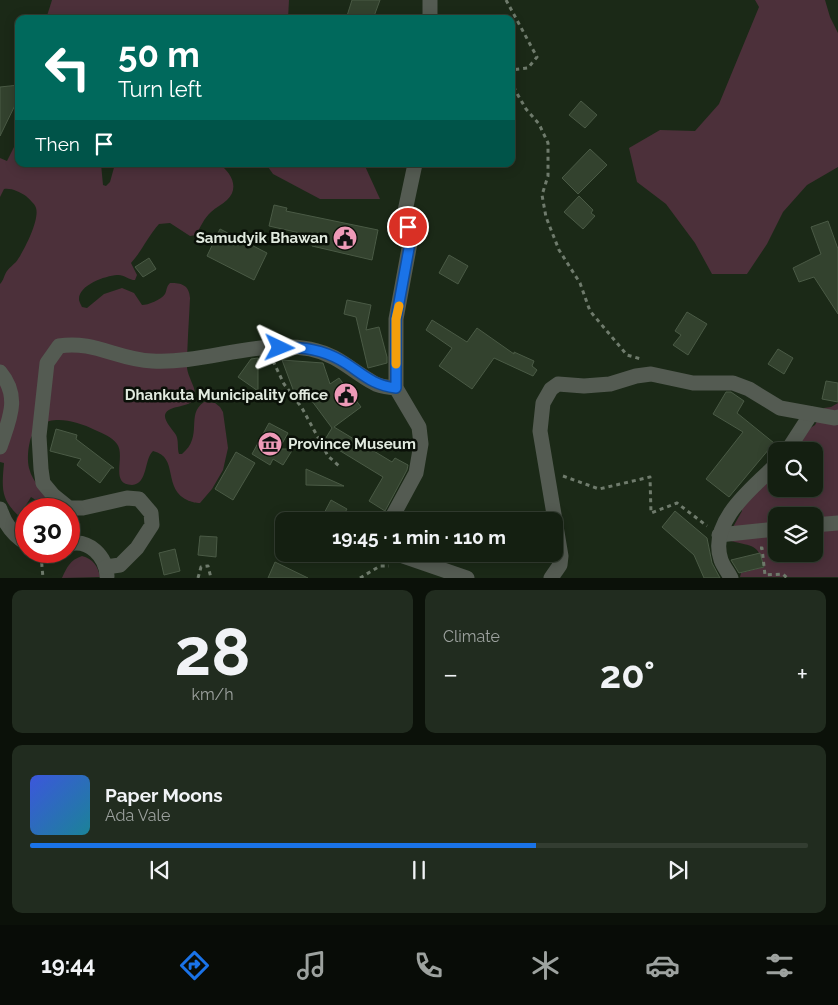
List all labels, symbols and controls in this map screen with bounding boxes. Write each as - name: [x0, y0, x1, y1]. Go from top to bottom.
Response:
- text: 50 m: [118, 34, 200, 75]
- icon: left: [35, 35, 100, 100]
- text: Turn left: [118, 76, 202, 102]
- icon: arrive: [90, 130, 118, 158]
- text: Then: [35, 133, 80, 155]
- pin: [387, 206, 429, 248]
- icon: arrive: [394, 213, 422, 241]
- public building icon: Samudyik Bhawan: [332, 225, 358, 251]
- place label: Samudyik Bhawan: [196, 229, 328, 247]
- position arrow: [253, 321, 305, 373]
- public building icon: Dhankuta Municipality office: [333, 382, 359, 408]
- place label: Dhankuta Municipality office: [125, 386, 328, 404]
- museum icon: Province Museum: [257, 431, 283, 457]
- place label: Province Museum: [288, 435, 416, 453]
- map controls: [768, 442, 823, 562]
- button: search: [768, 442, 823, 497]
- speed limit sign: 30: [15, 498, 80, 563]
- button: layers: [768, 507, 823, 562]
- text: 19:45 · 1 min · 110 m: [332, 526, 506, 548]
- text: 28: [175, 614, 250, 690]
- text: Climate: [443, 627, 500, 646]
- text: 20°: [600, 652, 655, 697]
- text: −: [443, 658, 458, 691]
- text: +: [796, 658, 808, 691]
- text: km/h: [191, 685, 234, 704]
- text: Paper Moons: [105, 784, 223, 806]
- text: Ada Vale: [105, 806, 170, 825]
- icon: previous: [146, 856, 174, 884]
- icon: pause: [405, 856, 433, 884]
- icon: next: [664, 856, 692, 884]
- icon: directions: [177, 948, 212, 983]
- icon: music: [294, 948, 329, 983]
- icon: phone: [411, 948, 446, 983]
- icon: climate: [528, 948, 563, 983]
- icon: car: [645, 948, 680, 983]
- icon: filters: [762, 948, 797, 983]
- text: 19:44: [41, 952, 95, 978]

